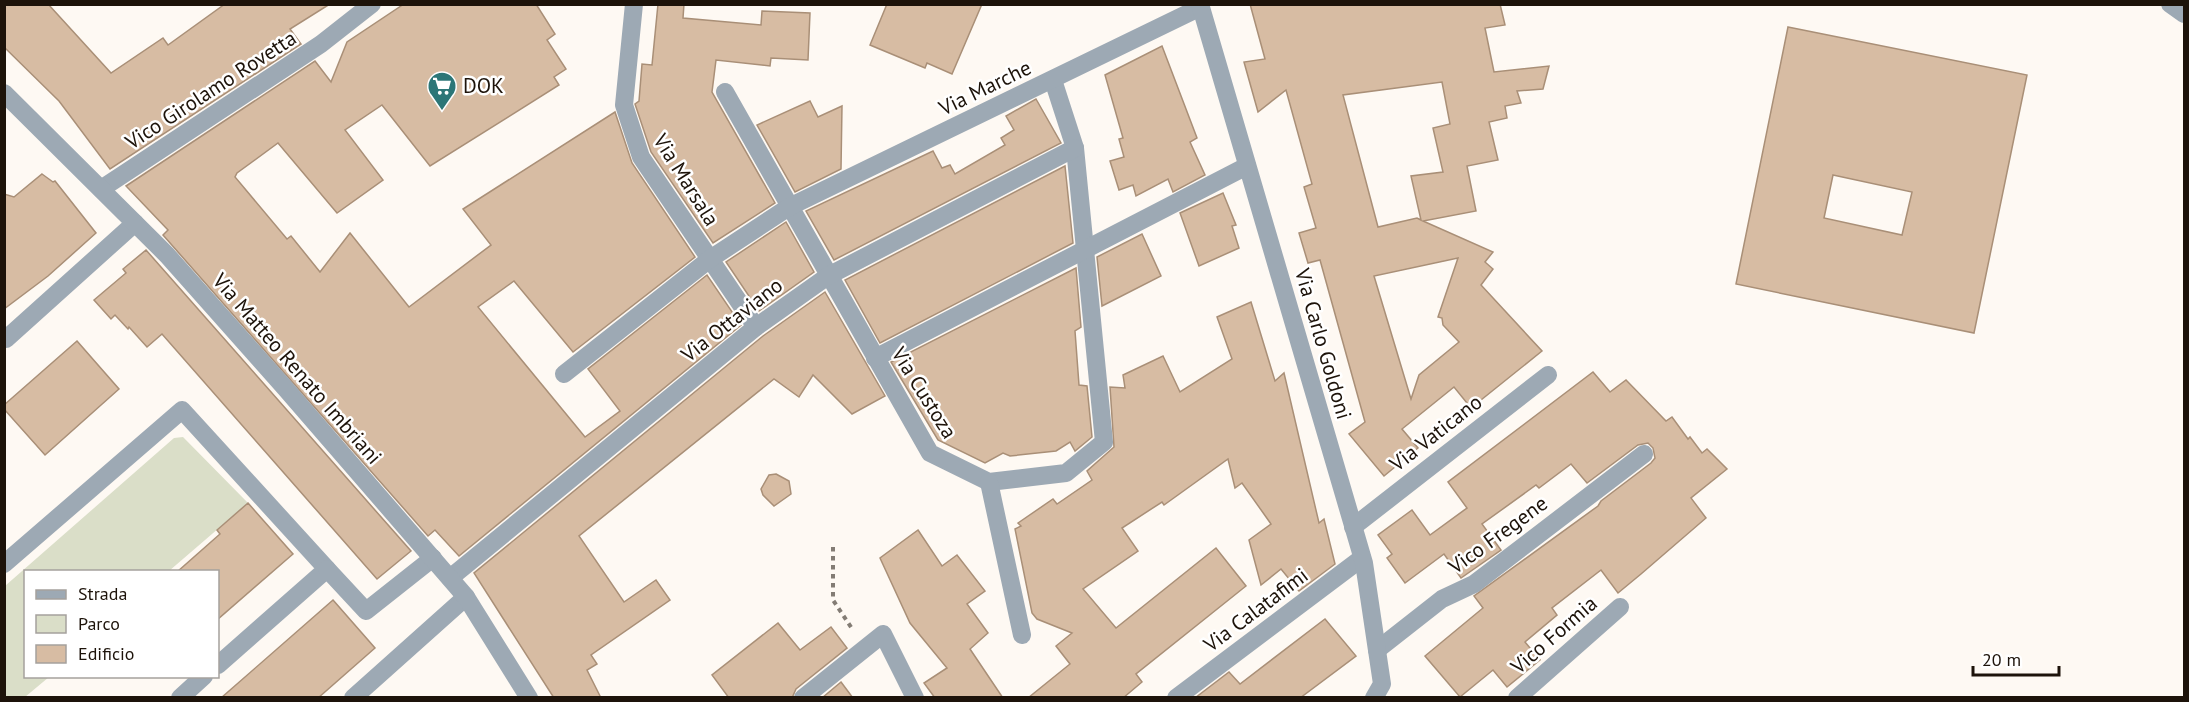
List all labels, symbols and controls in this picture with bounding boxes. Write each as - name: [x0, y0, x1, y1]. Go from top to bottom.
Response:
- street label: Vico Girolamo Rovetta: [119, 24, 301, 155]
- street label: Via Marche: [933, 54, 1035, 122]
- supermarket icon: DOK: [426, 70, 458, 112]
- place label: DOK: [463, 72, 504, 99]
- street label: Via Marsala: [647, 128, 725, 231]
- street label: Via Carlo Goldoni: [1289, 264, 1358, 422]
- street label: Via Matteo Renato Imbriani: [206, 267, 388, 470]
- street label: Via Ottaviano: [675, 272, 788, 368]
- street label: Via Custoza: [885, 341, 963, 444]
- street label: Via Vaticano: [1383, 388, 1487, 478]
- street label: Vico Fregene: [1442, 490, 1553, 580]
- street label: Via Calatafimi: [1197, 562, 1313, 658]
- legend: [24, 570, 219, 678]
- text: Strada: [78, 582, 127, 605]
- street label: Vico Formia: [1504, 590, 1602, 680]
- text: Parco: [78, 612, 120, 635]
- scale bar: [1973, 639, 2058, 677]
- text: Edificio: [78, 642, 134, 665]
- text: 20 m: [1982, 648, 2021, 671]

